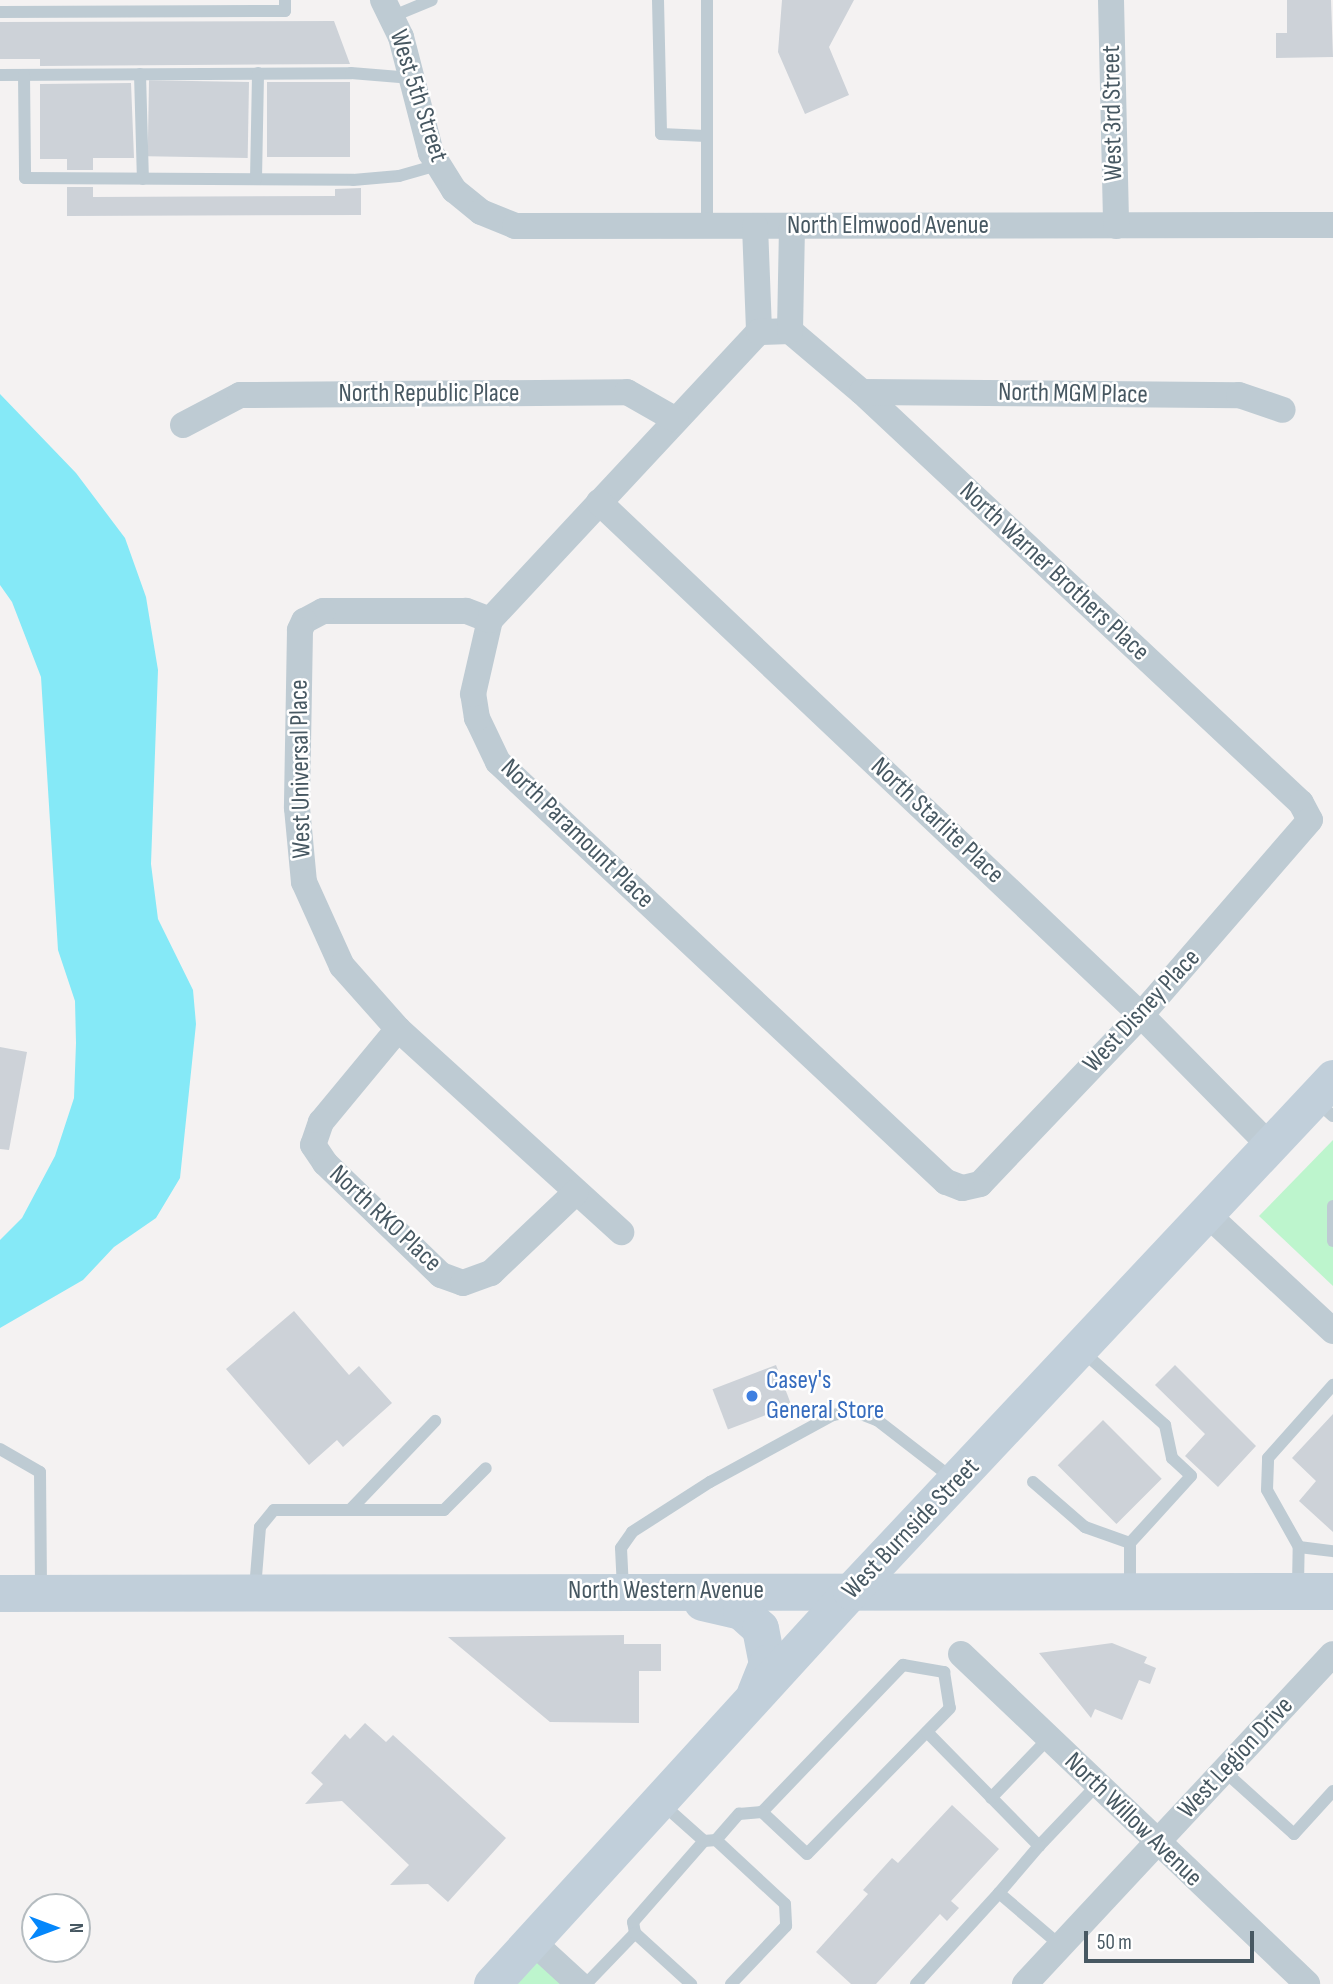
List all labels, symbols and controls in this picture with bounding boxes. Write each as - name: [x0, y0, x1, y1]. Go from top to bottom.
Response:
- street label: West 5th Street: [382, 26, 454, 166]
- street label: West 3rd Street: [1096, 45, 1130, 181]
- street label: North Elmwood Avenue: [787, 210, 989, 242]
- street label: North MGM Place: [998, 377, 1148, 411]
- street label: North Republic Place: [339, 378, 519, 410]
- street label: North Warner Brothers Place: [953, 476, 1155, 668]
- street label: West Universal Place: [284, 679, 318, 859]
- street label: North Starlite Place: [864, 751, 1010, 891]
- street label: North Paramount Place: [494, 753, 660, 915]
- street label: West Disney Place: [1077, 943, 1207, 1079]
- street label: North RKO Place: [322, 1159, 448, 1279]
- place label: Casey's General Store: [766, 1365, 884, 1426]
- marker: Casey's General Store: [744, 1388, 760, 1404]
- street label: West Burnside Street: [836, 1452, 986, 1606]
- street label: North Western Avenue: [568, 1575, 764, 1607]
- street label: West Legion Drive: [1172, 1691, 1300, 1825]
- street label: North Willow Avenue: [1058, 1746, 1208, 1894]
- north arrow: [21, 1893, 91, 1963]
- scale bar: [1088, 1918, 1258, 1962]
- text: N: [64, 1923, 87, 1933]
- text: 50 m: [1097, 1930, 1132, 1955]

